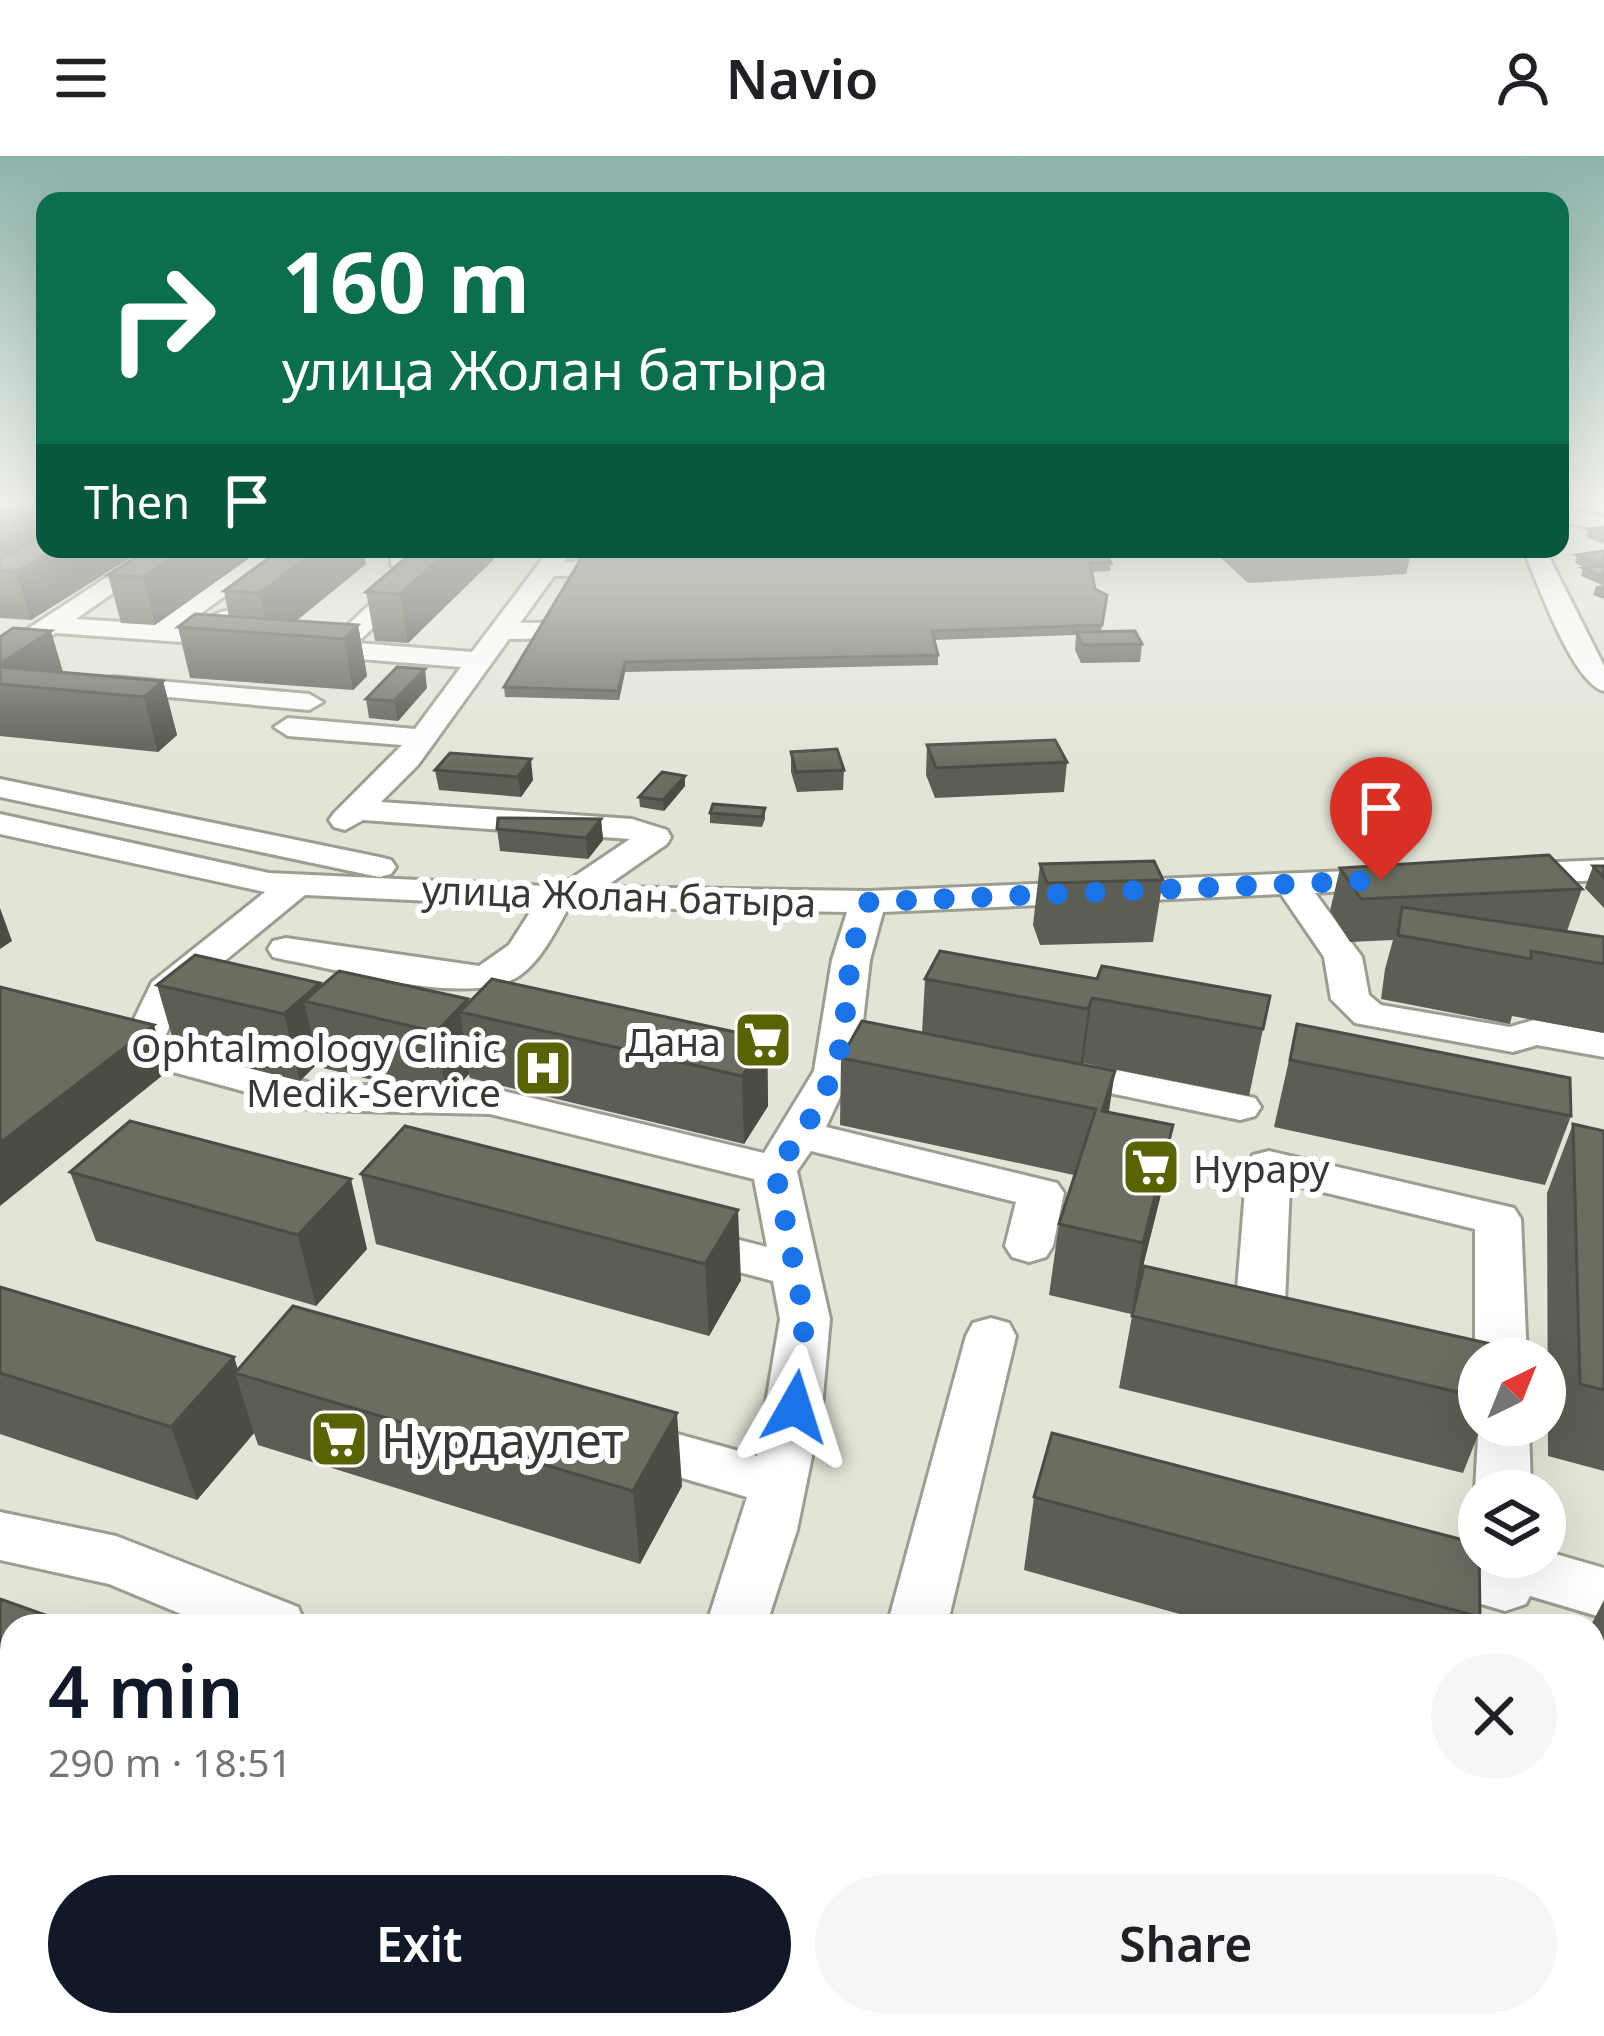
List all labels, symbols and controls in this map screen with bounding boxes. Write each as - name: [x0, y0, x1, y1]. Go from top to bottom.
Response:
- text: Navio: [726, 41, 878, 115]
- icon: menu: [48, 45, 114, 111]
- icon: person: [1490, 45, 1556, 111]
- text: 160 m: [282, 223, 530, 338]
- icon: right: [84, 240, 240, 396]
- text: улица Жолан батыра: [282, 332, 829, 406]
- icon: arrive: [214, 468, 280, 534]
- text: Then: [84, 471, 190, 532]
- pin: [1330, 757, 1432, 880]
- icon: arrive: [1348, 775, 1414, 841]
- street label: улица Жолан батыра: [421, 862, 817, 928]
- supermarket icon: Дана: [732, 1009, 794, 1071]
- place label: Дана: [625, 1014, 721, 1067]
- place label: Ophtalmology Clinic Medik-Service: [131, 1020, 501, 1118]
- hospital icon: Ophtalmology Clinic Medik-Service: [512, 1037, 574, 1099]
- supermarket icon: Нурару: [1120, 1136, 1182, 1198]
- place label: Нурару: [1193, 1141, 1330, 1194]
- north arrow: [1458, 1338, 1566, 1446]
- map controls: [1458, 1338, 1566, 1578]
- position arrow: [732, 1344, 858, 1470]
- place label: Нурдаулет: [381, 1407, 624, 1472]
- supermarket icon: Нурдаулет: [308, 1408, 370, 1470]
- button: layers: [1458, 1470, 1566, 1578]
- text: 4 min: [48, 1641, 243, 1739]
- button: close: [1431, 1653, 1557, 1779]
- text: 290 m · 18:51: [48, 1735, 292, 1788]
- button: Exit: [48, 1875, 791, 2013]
- button: Share: [815, 1875, 1557, 2013]

